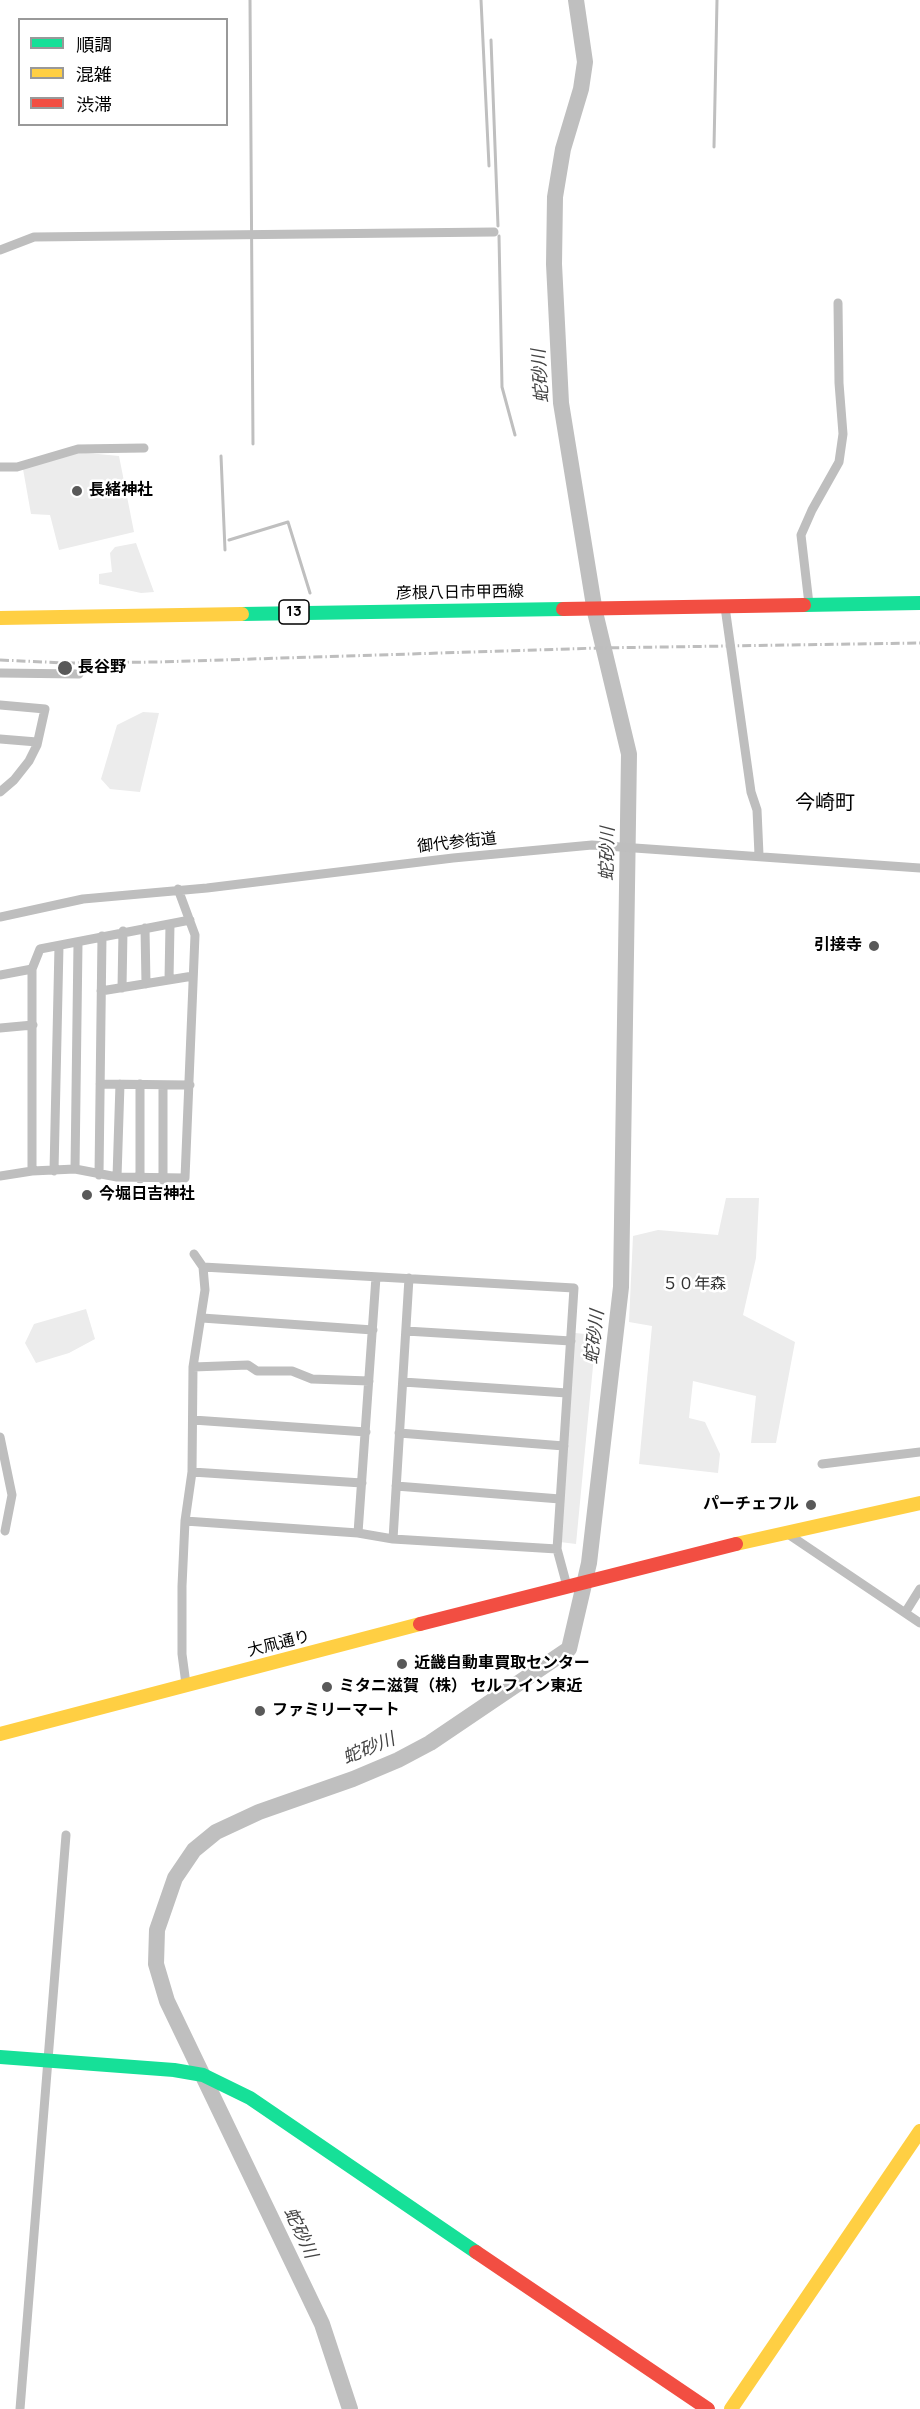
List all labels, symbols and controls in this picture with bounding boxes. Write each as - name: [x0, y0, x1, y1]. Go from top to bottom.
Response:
- legend: [18, 18, 228, 126]
- text: 順調: [76, 32, 112, 56]
- text: 混雑: [76, 62, 112, 86]
- text: 渋滞: [76, 92, 112, 116]
- water label: 蛇砂川: [528, 348, 554, 404]
- place label: 長緒神社: [89, 481, 153, 501]
- marker: 長緒神社: [70, 484, 84, 498]
- street label: 彦根八日市甲西線: [396, 582, 524, 604]
- road number: 13: [279, 600, 309, 624]
- place label: 長谷野: [78, 658, 126, 678]
- marker: 長谷野: [56, 659, 74, 677]
- district label: 今崎町: [795, 791, 855, 815]
- water label: 蛇砂川: [597, 827, 619, 881]
- street label: 御代参街道: [416, 829, 498, 857]
- place label: 引接寺: [814, 936, 862, 956]
- marker: 引接寺: [867, 939, 881, 953]
- place label: 今堀日吉神社: [99, 1185, 195, 1205]
- marker: 今堀日吉神社: [80, 1188, 94, 1202]
- park label: ５０年森: [662, 1275, 726, 1295]
- water label: 蛇砂川: [581, 1309, 609, 1365]
- place label: パーチェフル: [703, 1495, 799, 1515]
- marker: パーチェフル: [804, 1498, 818, 1512]
- street label: 大凧通り: [246, 1627, 312, 1661]
- place label: 近畿自動車買取センター: [414, 1654, 590, 1674]
- marker: 近畿自動車買取センター: [395, 1657, 409, 1671]
- place label: ミタニ滋賀（株） セルフイン東近: [339, 1677, 582, 1697]
- marker: ミタニ滋賀（株） セルフイン東近: [320, 1680, 334, 1694]
- place label: ファミリーマート: [272, 1701, 400, 1721]
- marker: ファミリーマート: [253, 1704, 267, 1718]
- water label: 蛇砂川: [340, 1729, 398, 1769]
- water label: 蛇砂川: [279, 2204, 321, 2262]

